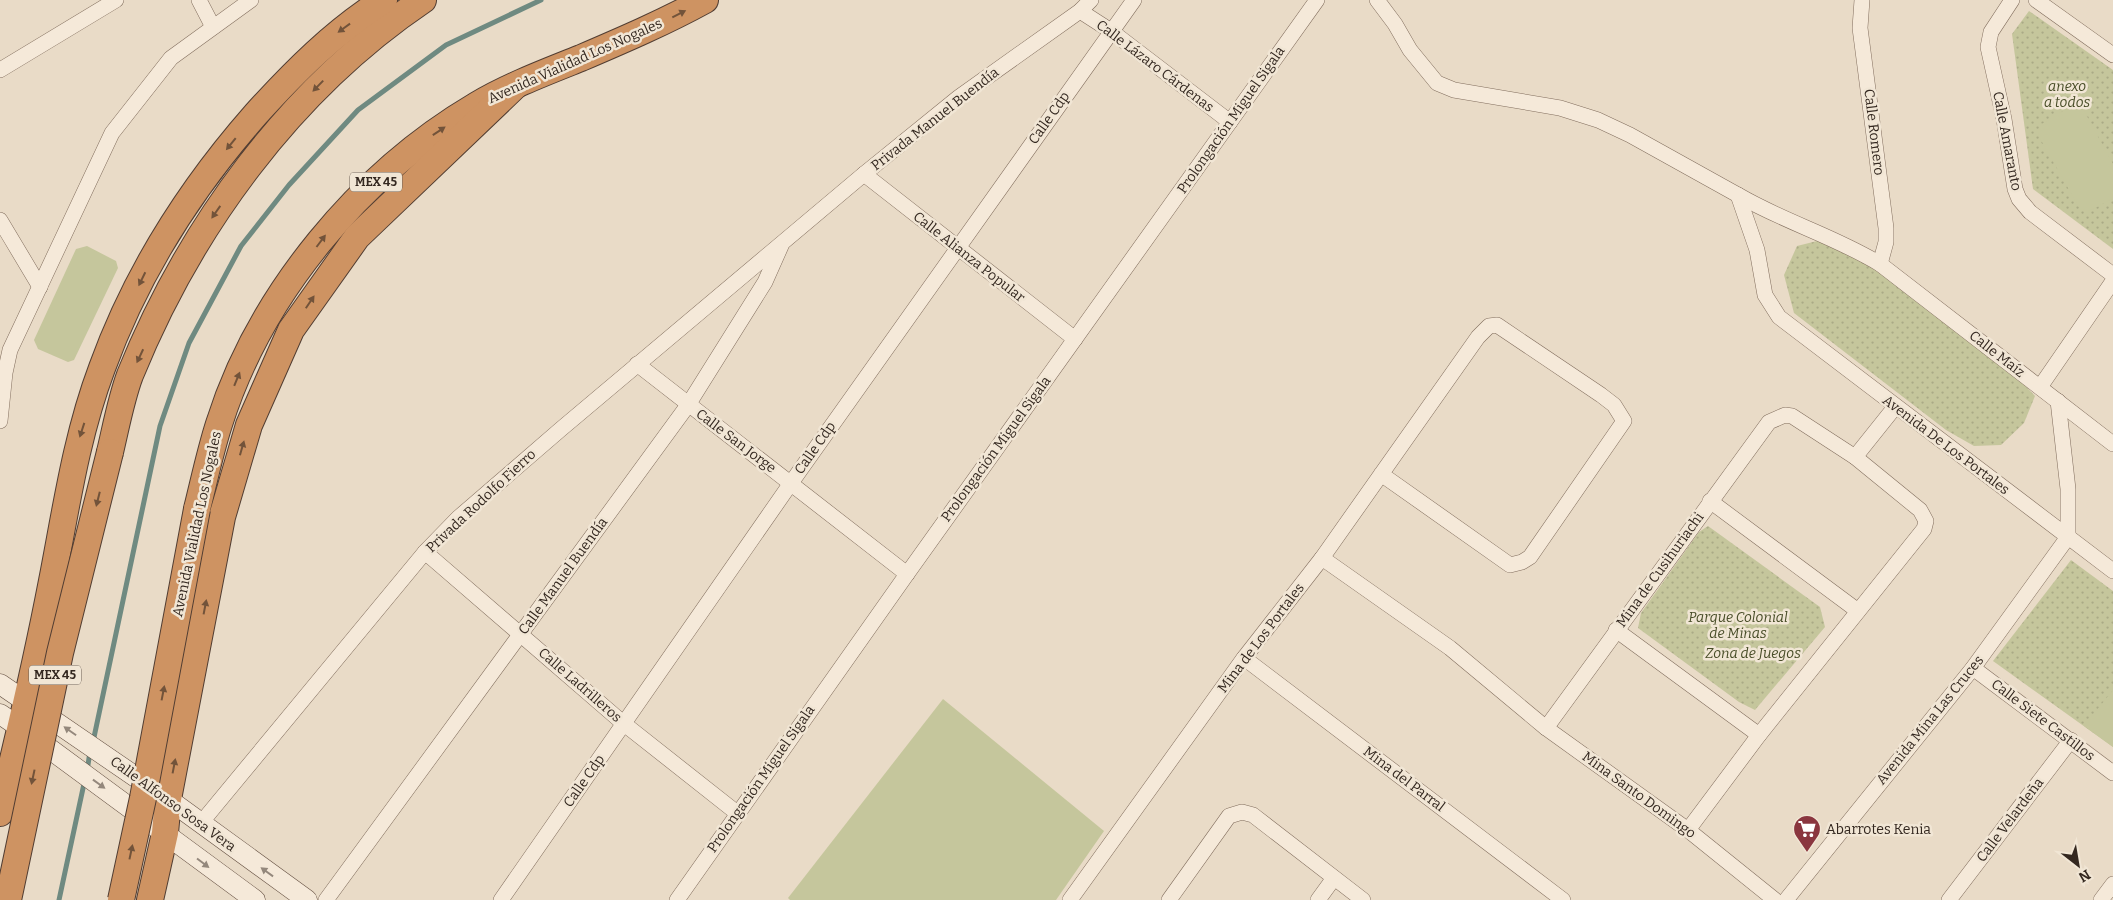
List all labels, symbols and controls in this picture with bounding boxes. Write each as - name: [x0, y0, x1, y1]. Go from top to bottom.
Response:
- one-way arrow: [672, 10, 686, 18]
- street label: Avenida Vialidad Los Nogales: [485, 15, 665, 107]
- street label: Calle Lázaro Cárdenas: [1093, 16, 1217, 116]
- one-way arrow: [337, 23, 351, 33]
- street label: Prolongación Miguel Sigala: [1174, 43, 1289, 197]
- street label: Privada Manuel Buendía: [868, 64, 1002, 174]
- park label: anexo a todos: [2044, 78, 2090, 111]
- one-way arrow: [312, 80, 324, 92]
- street label: Calle Cdp: [1025, 88, 1073, 148]
- street label: Calle Romero: [1860, 88, 1888, 176]
- street label: Calle Amaranto: [1989, 90, 2025, 192]
- one-way arrow: [432, 126, 446, 136]
- one-way arrow: [226, 138, 237, 150]
- road number: MEX 45: [350, 172, 402, 192]
- one-way arrow: [211, 206, 221, 219]
- street label: Calle Alianza Popular: [910, 208, 1028, 306]
- one-way arrow: [315, 235, 326, 248]
- one-way arrow: [138, 272, 146, 286]
- one-way arrow: [305, 295, 315, 308]
- street label: Calle Maíz: [1966, 327, 2028, 381]
- one-way arrow: [135, 348, 144, 363]
- one-way arrow: [233, 371, 241, 386]
- street label: Prolongación Miguel Sigala: [937, 373, 1055, 525]
- street label: Avenida De Los Portales: [1879, 392, 2013, 498]
- street label: Calle San Jorge: [693, 405, 779, 477]
- street label: Calle Cdp: [791, 418, 839, 478]
- one-way arrow: [78, 422, 85, 437]
- street label: Avenida Vialidad Los Nogales: [169, 430, 225, 618]
- one-way arrow: [239, 441, 247, 456]
- street label: Privada Rodolfo Fierro: [423, 446, 539, 556]
- one-way arrow: [94, 492, 102, 507]
- street label: Mina de Cusihuriachi: [1613, 509, 1707, 631]
- street label: Calle Manuel Buendía: [515, 514, 611, 638]
- street label: Mina de Los Portales: [1214, 580, 1308, 696]
- one-way arrow: [201, 599, 209, 614]
- park label: Parque Colonial de Minas: [1688, 609, 1788, 642]
- street label: Calle Ladrilleros: [535, 644, 625, 726]
- park label: Zona de Juegos: [1705, 645, 1801, 662]
- street label: Avenida Mina Las Cruces: [1873, 652, 1987, 788]
- road number: MEX 45: [29, 666, 81, 684]
- street label: Calle Siete Castillos: [1988, 676, 2098, 764]
- one-way arrow: [159, 685, 167, 701]
- street label: Prolongación Miguel Sigala: [704, 702, 819, 856]
- one-way arrow: [64, 726, 77, 736]
- street label: Mina del Parral: [1360, 743, 1448, 815]
- street label: Mina Santo Domingo: [1579, 748, 1699, 842]
- street label: Calle Cdp: [560, 751, 608, 811]
- street label: Calle Alfonso Sosa Vera: [107, 753, 239, 855]
- one-way arrow: [171, 758, 179, 774]
- one-way arrow: [29, 769, 37, 785]
- street label: Calle Velardeña: [1973, 774, 2047, 865]
- one-way arrow: [92, 779, 105, 790]
- supermarket icon: Abarrotes Kenia: [1792, 814, 1822, 853]
- place label: Abarrotes Kenia: [1826, 821, 1931, 838]
- north arrow: [2053, 840, 2103, 890]
- one-way arrow: [127, 845, 135, 860]
- one-way arrow: [197, 857, 210, 868]
- text: N: [2075, 866, 2093, 886]
- one-way arrow: [260, 867, 274, 877]

